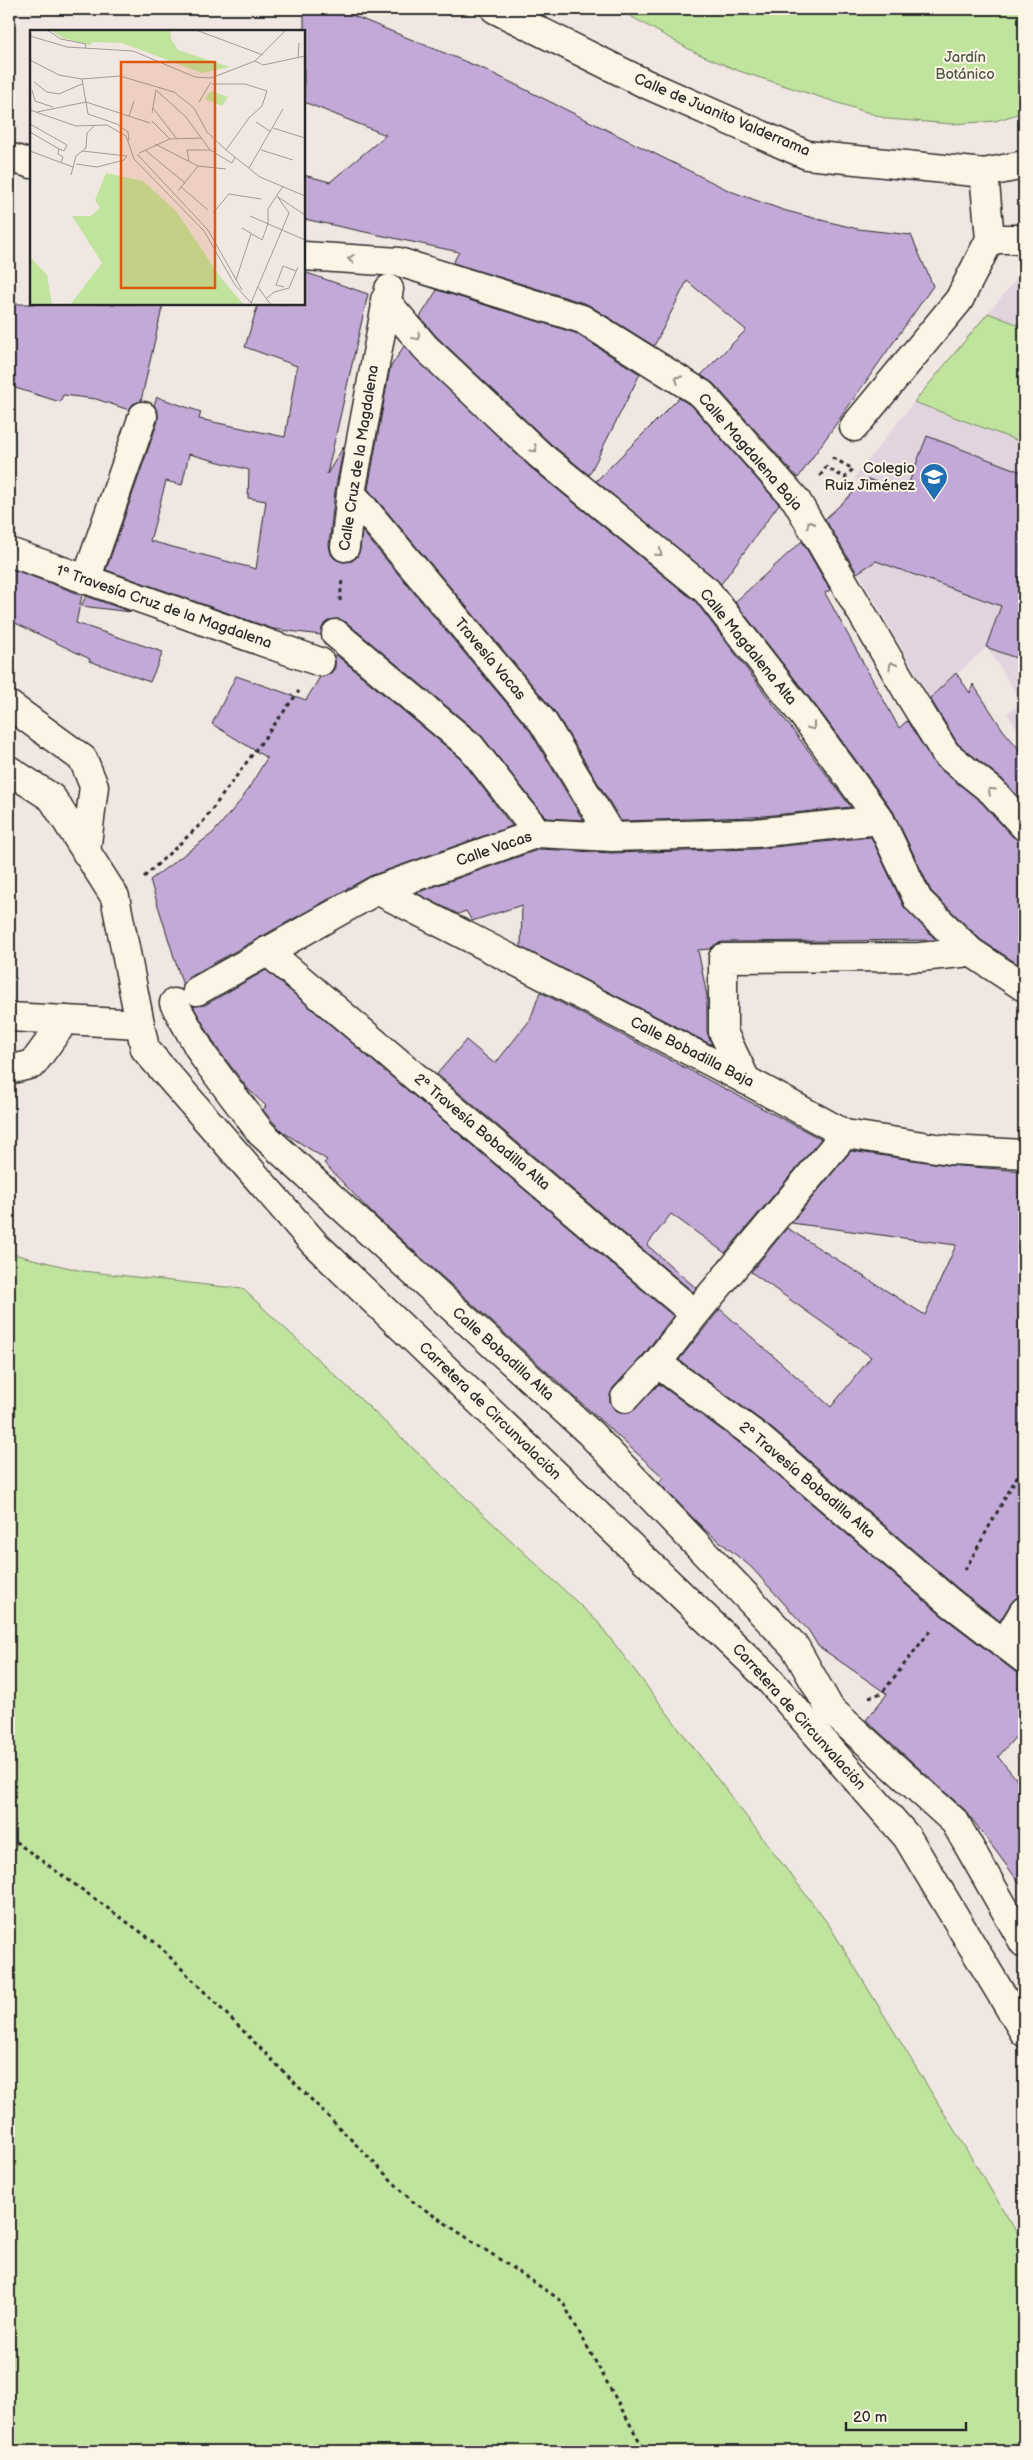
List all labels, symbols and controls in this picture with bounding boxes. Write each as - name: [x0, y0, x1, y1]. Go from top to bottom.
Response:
- inset map: [30, 30, 305, 305]
- park label: Jardín Botánico: [935, 48, 995, 84]
- street label: Calle de Juanito Valderrama: [631, 69, 813, 161]
- one-way arrow: [347, 254, 355, 265]
- one-way arrow: [411, 331, 419, 340]
- street label: Calle Cruz de la Magdalena: [335, 364, 383, 552]
- one-way arrow: [675, 376, 684, 386]
- street label: Calle Magdalena Baja: [694, 389, 806, 515]
- one-way arrow: [528, 443, 537, 452]
- place label: Colegio Ruiz Jiménez: [824, 459, 916, 495]
- school or university icon: Colegio Ruiz Jiménez: [919, 462, 949, 501]
- one-way arrow: [806, 521, 816, 530]
- one-way arrow: [654, 547, 663, 556]
- street label: 1ª Travesía Cruz de la Magdalena: [54, 561, 274, 653]
- street label: Calle Magdalena Alta: [695, 585, 801, 709]
- street label: Travesía Vacas: [450, 614, 530, 704]
- one-way arrow: [888, 661, 898, 670]
- one-way arrow: [806, 721, 815, 731]
- one-way arrow: [988, 787, 997, 796]
- street label: Calle Vacas: [454, 827, 535, 871]
- street label: Calle Bobadilla Baja: [627, 1013, 757, 1091]
- street label: 2ª Travesía Bobadilla Alta: [410, 1069, 554, 1195]
- street label: Calle Bobadilla Alta: [448, 1303, 558, 1405]
- street label: Carretera de Circunvalación: [415, 1338, 565, 1484]
- street label: 2ª Travesía Bobadilla Alta: [735, 1417, 879, 1543]
- street label: Carretera de Circunvalación: [728, 1640, 870, 1794]
- scale bar: [846, 2400, 966, 2432]
- text: 20 m: [853, 2408, 887, 2427]

